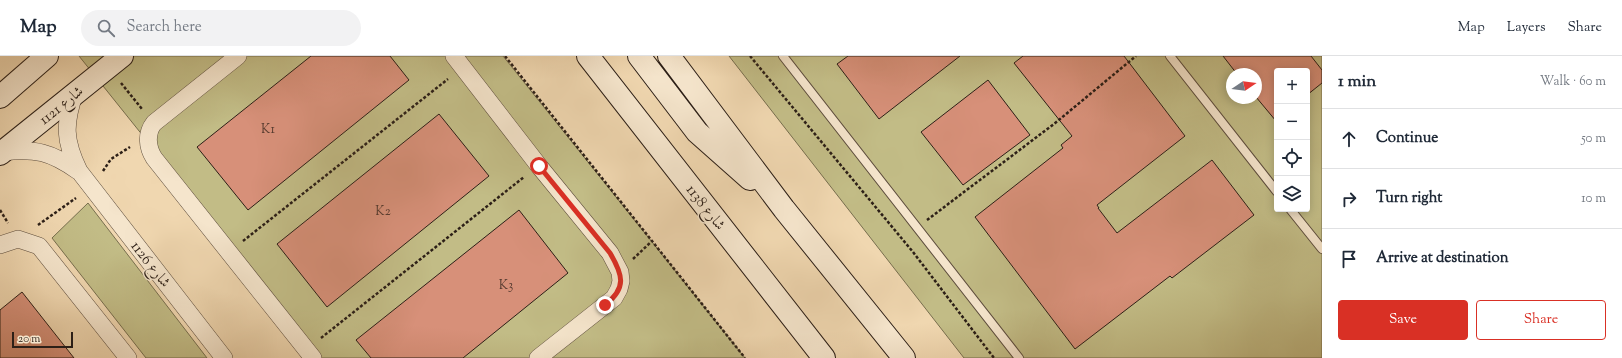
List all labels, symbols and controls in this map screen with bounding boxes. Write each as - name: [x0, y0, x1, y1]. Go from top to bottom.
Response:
- search box: [81, 10, 361, 46]
- text: Map: [20, 14, 57, 41]
- icon: search: [95, 17, 117, 39]
- text: Search here: [127, 17, 202, 38]
- text: Map: [1458, 18, 1485, 38]
- text: Layers: [1507, 18, 1545, 38]
- text: Share: [1567, 18, 1602, 38]
- north arrow: [1226, 68, 1262, 104]
- map controls: [1274, 68, 1310, 212]
- button: +: [1274, 68, 1310, 104]
- text: 1 min: [1338, 70, 1376, 94]
- text: Walk · 60 m: [1540, 73, 1606, 91]
- street label: شارع 1121: [35, 82, 89, 131]
- button: −: [1274, 104, 1310, 140]
- house number: K1: [261, 121, 275, 139]
- icon: ahead: [1338, 128, 1360, 150]
- text: Continue: [1376, 128, 1438, 149]
- text: 50 m: [1581, 130, 1606, 148]
- button: locate: [1274, 140, 1310, 176]
- route start: [530, 157, 548, 175]
- button: layers: [1274, 176, 1310, 212]
- street label: شارع 1138: [679, 181, 729, 236]
- icon: right: [1338, 188, 1360, 210]
- text: Turn right: [1376, 188, 1442, 209]
- text: 10 m: [1581, 190, 1606, 208]
- house number: K2: [375, 203, 391, 221]
- street label: شارع 1126: [124, 237, 175, 293]
- icon: arrive: [1338, 248, 1360, 270]
- text: Arrive at destination: [1376, 248, 1509, 269]
- house number: K3: [499, 277, 513, 295]
- route end: [596, 296, 614, 314]
- button: Save: [1338, 300, 1468, 340]
- button: Share: [1476, 300, 1606, 340]
- scale bar: [12, 330, 73, 349]
- text: 20 m: [18, 331, 40, 347]

